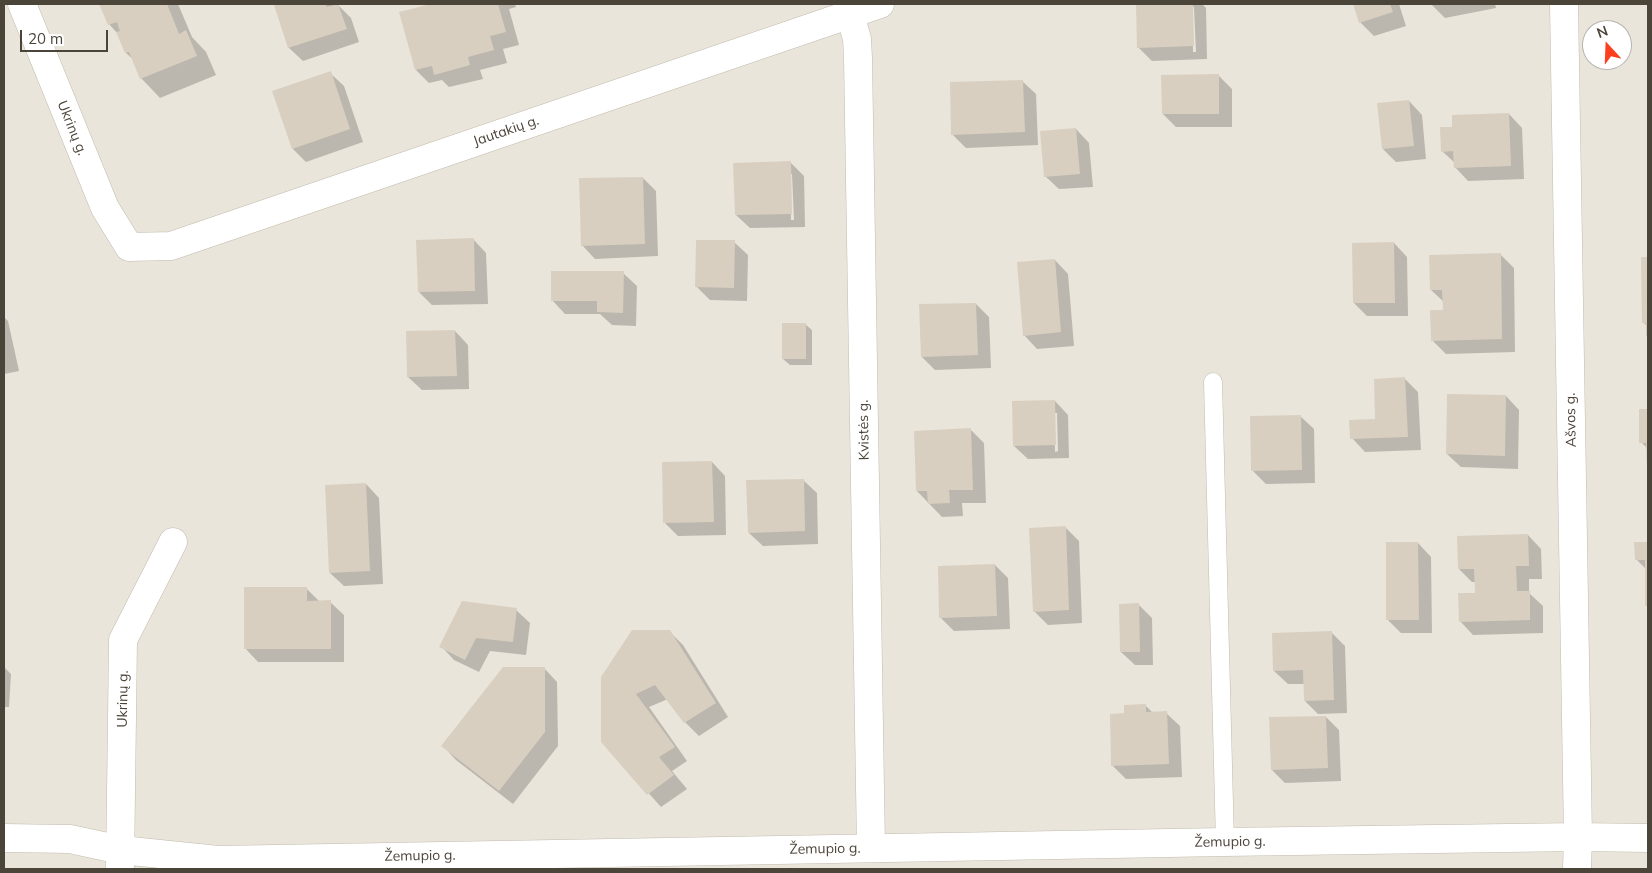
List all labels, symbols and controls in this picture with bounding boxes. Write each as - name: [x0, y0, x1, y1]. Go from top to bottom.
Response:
- scale bar: [22, 20, 110, 52]
- north arrow: [1582, 20, 1632, 70]
- text: N: [1594, 22, 1610, 42]
- text: 20 m: [28, 29, 63, 48]
- street label: Ukrinų g.: [53, 98, 91, 158]
- street label: Jautakių g.: [471, 112, 541, 150]
- street label: Ašvos g.: [1562, 393, 1580, 447]
- street label: Kvistės g.: [855, 399, 873, 461]
- street label: Ukrinų g.: [114, 670, 132, 728]
- street label: Žemupio g.: [1194, 833, 1266, 851]
- street label: Žemupio g.: [789, 840, 861, 858]
- street label: Žemupio g.: [384, 847, 456, 865]

